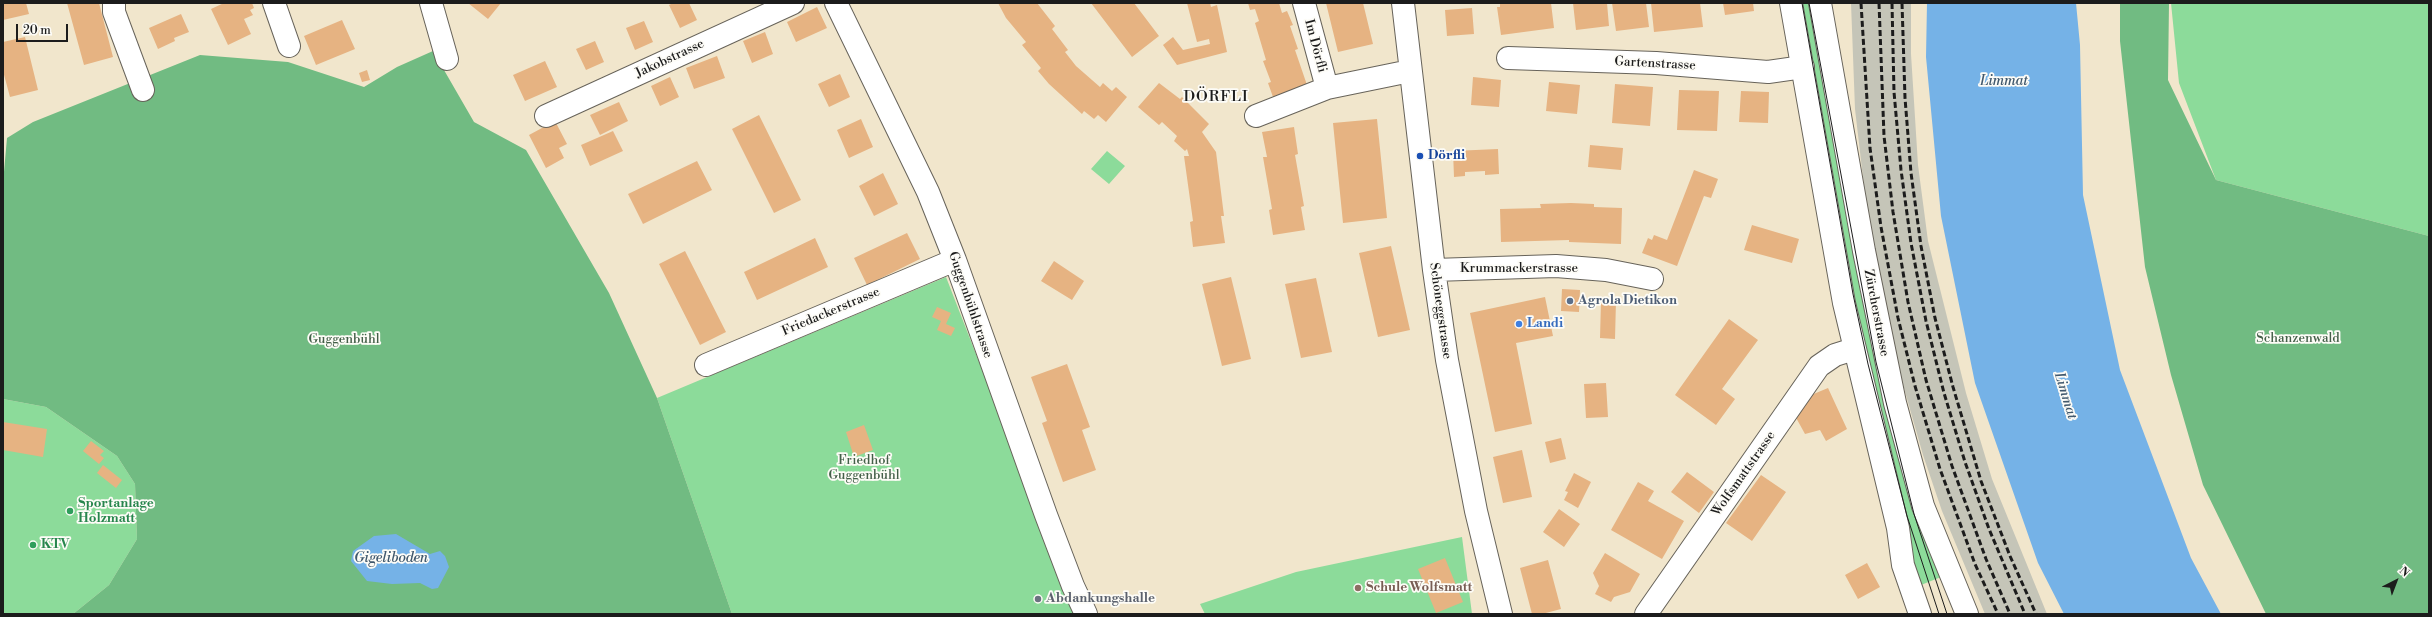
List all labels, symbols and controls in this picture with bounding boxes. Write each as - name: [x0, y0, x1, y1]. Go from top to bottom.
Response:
- scale bar: [18, 16, 70, 42]
- street label: Im Dörfli: [1300, 18, 1330, 74]
- text: 20 m: [23, 23, 51, 38]
- street label: Jakobstrasse: [633, 36, 707, 82]
- street label: Gartenstrasse: [1614, 54, 1696, 74]
- water label: Limmat: [1980, 74, 2028, 90]
- district label: DÖRFLI: [1183, 88, 1249, 106]
- place label: Dörfli: [1428, 148, 1465, 164]
- marker: Dörfli: [1415, 151, 1425, 161]
- street label: Guggenbühlstrasse: [944, 250, 996, 360]
- street label: Krummackerstrasse: [1460, 261, 1578, 277]
- street label: Schöneggstrasse: [1426, 262, 1454, 360]
- street label: Zürcherstrasse: [1860, 268, 1892, 358]
- street label: Friedackerstrasse: [780, 284, 882, 340]
- place label: Agrola Dietikon: [1578, 293, 1677, 309]
- marker: Agrola Dietikon: [1565, 296, 1575, 306]
- place label: Landi: [1527, 316, 1563, 332]
- marker: Landi: [1514, 319, 1524, 329]
- park label: Schanzenwald: [2256, 331, 2340, 347]
- park label: Guggenbühl: [308, 332, 380, 348]
- water label: Limmat: [2050, 371, 2080, 421]
- street label: Wolfsmattstrasse: [1709, 428, 1779, 520]
- park label: Friedhof Guggenbühl: [828, 453, 900, 484]
- place label: Sportanlage Holzmatt: [78, 496, 154, 527]
- marker: Sportanlage Holzmatt: [65, 506, 75, 516]
- place label: KTV: [41, 537, 69, 553]
- marker: KTV: [28, 540, 38, 550]
- water label: Gigeliboden: [354, 551, 428, 567]
- north arrow: [2376, 561, 2416, 601]
- text: N: [2396, 564, 2412, 580]
- place label: Schule Wolfsmatt: [1366, 580, 1472, 596]
- marker: Schule Wolfsmatt: [1353, 583, 1363, 593]
- place label: Abdankungshalle: [1046, 591, 1155, 607]
- marker: Abdankungshalle: [1033, 594, 1043, 604]

